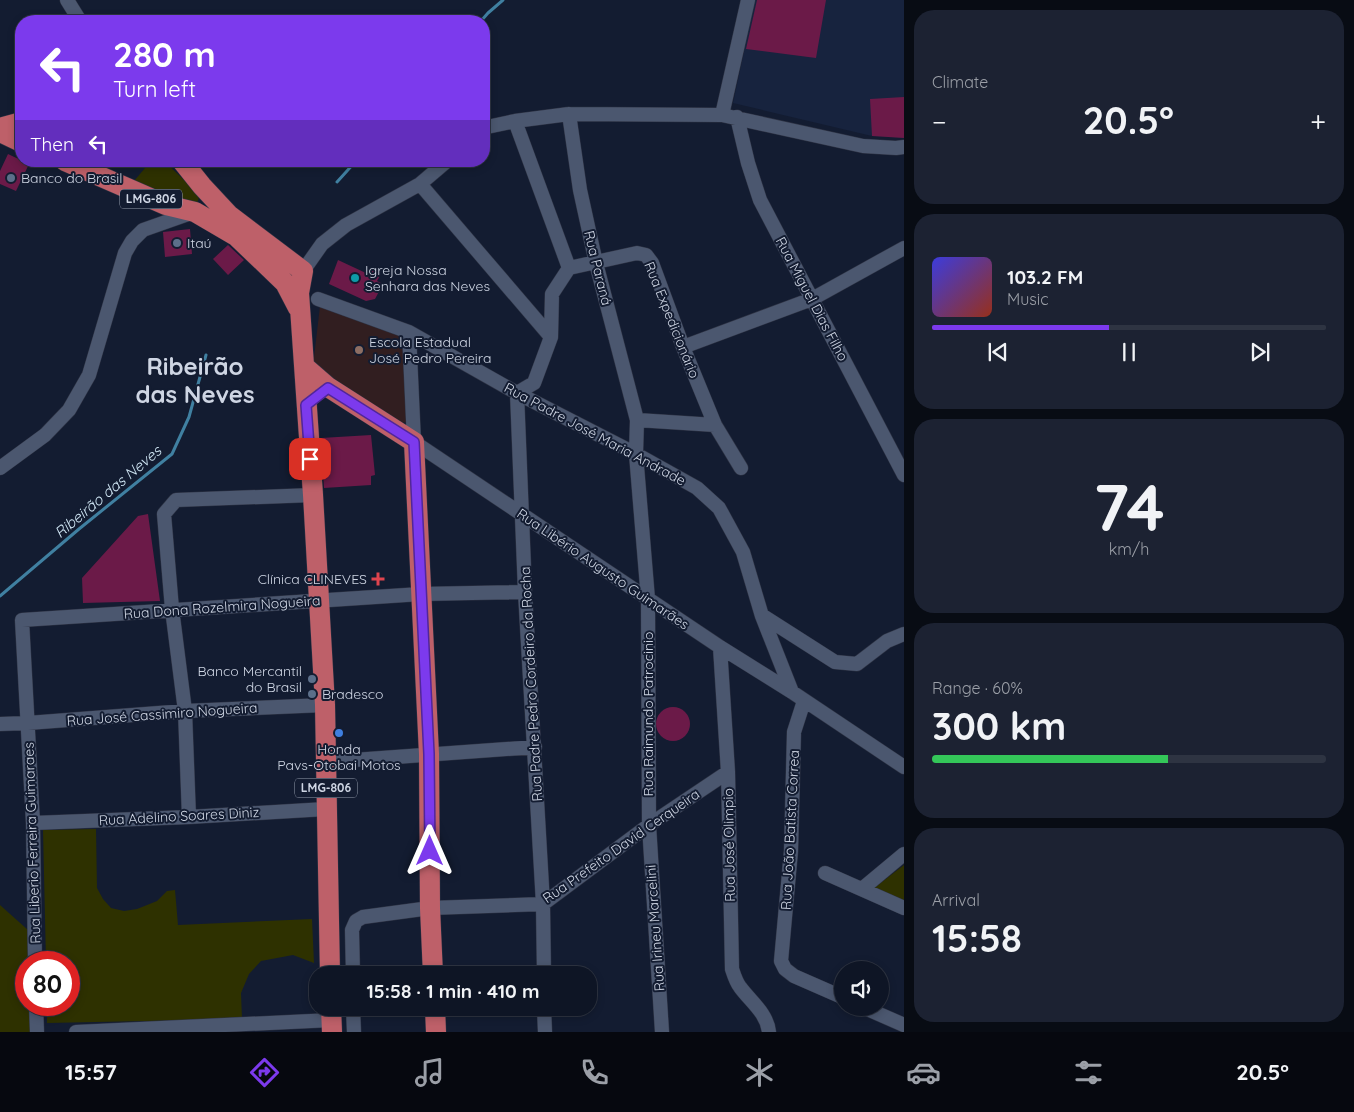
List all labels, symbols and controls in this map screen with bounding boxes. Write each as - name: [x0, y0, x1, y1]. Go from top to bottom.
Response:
- text: 280 m: [113, 32, 216, 76]
- icon: left: [30, 35, 95, 100]
- text: Climate: [932, 72, 988, 92]
- text: Turn left: [113, 75, 196, 103]
- text: 20.5°: [1083, 96, 1174, 144]
- text: −: [932, 104, 947, 139]
- text: +: [1310, 104, 1326, 139]
- icon: left: [84, 130, 112, 158]
- text: Then: [30, 132, 74, 156]
- place label: Banco do Brasil: [21, 169, 123, 187]
- marker: Banco do Brasil: [5, 172, 17, 184]
- road number: LMG-806: [120, 190, 182, 208]
- street label: Rua Paraná: [580, 229, 616, 307]
- place label: Itaú: [187, 234, 212, 252]
- street label: Rua Miguel Dias Filho: [772, 234, 852, 364]
- marker: Itaú: [171, 237, 183, 249]
- street label: Rua Expedicionário: [640, 259, 704, 381]
- place label: Igreja Nossa Senhara das Neves: [365, 261, 490, 295]
- text: 103.2 FM: [1007, 265, 1083, 289]
- marker: Igreja Nossa Senhara das Neves: [349, 272, 361, 284]
- text: Music: [1007, 289, 1049, 309]
- place label: Escola Estadual José Pedro Pereira: [369, 333, 492, 367]
- icon: previous: [984, 338, 1012, 366]
- icon: pause: [1115, 338, 1143, 366]
- icon: next: [1246, 338, 1274, 366]
- marker: Escola Estadual José Pedro Pereira: [353, 344, 365, 356]
- district label: Ribeirão das Neves: [135, 351, 255, 409]
- street label: Rua Padre José Maria Andrade: [501, 378, 689, 490]
- pin: [289, 438, 331, 480]
- water label: Ribeirão das Neves: [50, 441, 166, 542]
- icon: arrive: [296, 445, 324, 473]
- text: 74: [1093, 466, 1165, 547]
- street label: Rua Libério Augusto Guimarães: [513, 505, 693, 633]
- text: km/h: [1109, 539, 1149, 559]
- street label: Rua Padre Pedro Cordeiro da Rocha: [516, 566, 546, 802]
- place label: Clínica CLINEVES: [258, 570, 367, 588]
- marker: Clínica CLINEVES: [371, 572, 385, 586]
- street label: Rua Dona Rozelmira Nogueira: [123, 591, 321, 623]
- street label: Rua Raimundo Patrocinio: [639, 632, 657, 796]
- place label: Banco Mercantil do Brasil: [197, 662, 302, 696]
- marker: Banco Mercantil do Brasil: [306, 673, 318, 685]
- text: Range · 60%: [932, 678, 1023, 698]
- place label: Bradesco: [322, 685, 384, 703]
- marker: Bradesco: [306, 688, 318, 700]
- street label: Rua José Cassimiro Nogueira: [66, 698, 258, 730]
- text: 300 km: [932, 702, 1066, 750]
- marker: Honda Pavs-Otobai Motos: [333, 727, 345, 739]
- place label: Honda Pavs-Otobai Motos: [277, 740, 401, 774]
- street label: Rua Liberio Ferreira Guimaraes: [19, 742, 45, 944]
- street label: Rua João Batista Correa: [777, 750, 803, 910]
- road number: LMG-806: [295, 778, 357, 798]
- street label: Rua Prefeito David Cerqueira: [539, 785, 703, 907]
- street label: Rua José Olimpio: [719, 788, 739, 902]
- street label: Rua Adelino Soares Diniz: [98, 803, 260, 829]
- position arrow: [403, 824, 455, 876]
- street label: Rua Irineu Marcelini: [642, 864, 668, 992]
- text: Arrival: [932, 890, 980, 910]
- text: 15:58: [932, 914, 1022, 962]
- speed limit sign: 80: [15, 951, 80, 1016]
- map controls: [834, 961, 889, 1016]
- button: sound: [834, 961, 889, 1016]
- text: 15:58 · 1 min · 410 m: [366, 979, 540, 1003]
- icon: directions: [247, 1055, 282, 1090]
- icon: music: [412, 1055, 447, 1090]
- icon: phone: [577, 1055, 612, 1090]
- icon: climate: [742, 1055, 777, 1090]
- icon: car: [906, 1055, 941, 1090]
- icon: filters: [1071, 1055, 1106, 1090]
- text: 15:57: [65, 1058, 117, 1086]
- text: 20.5°: [1236, 1058, 1289, 1086]

